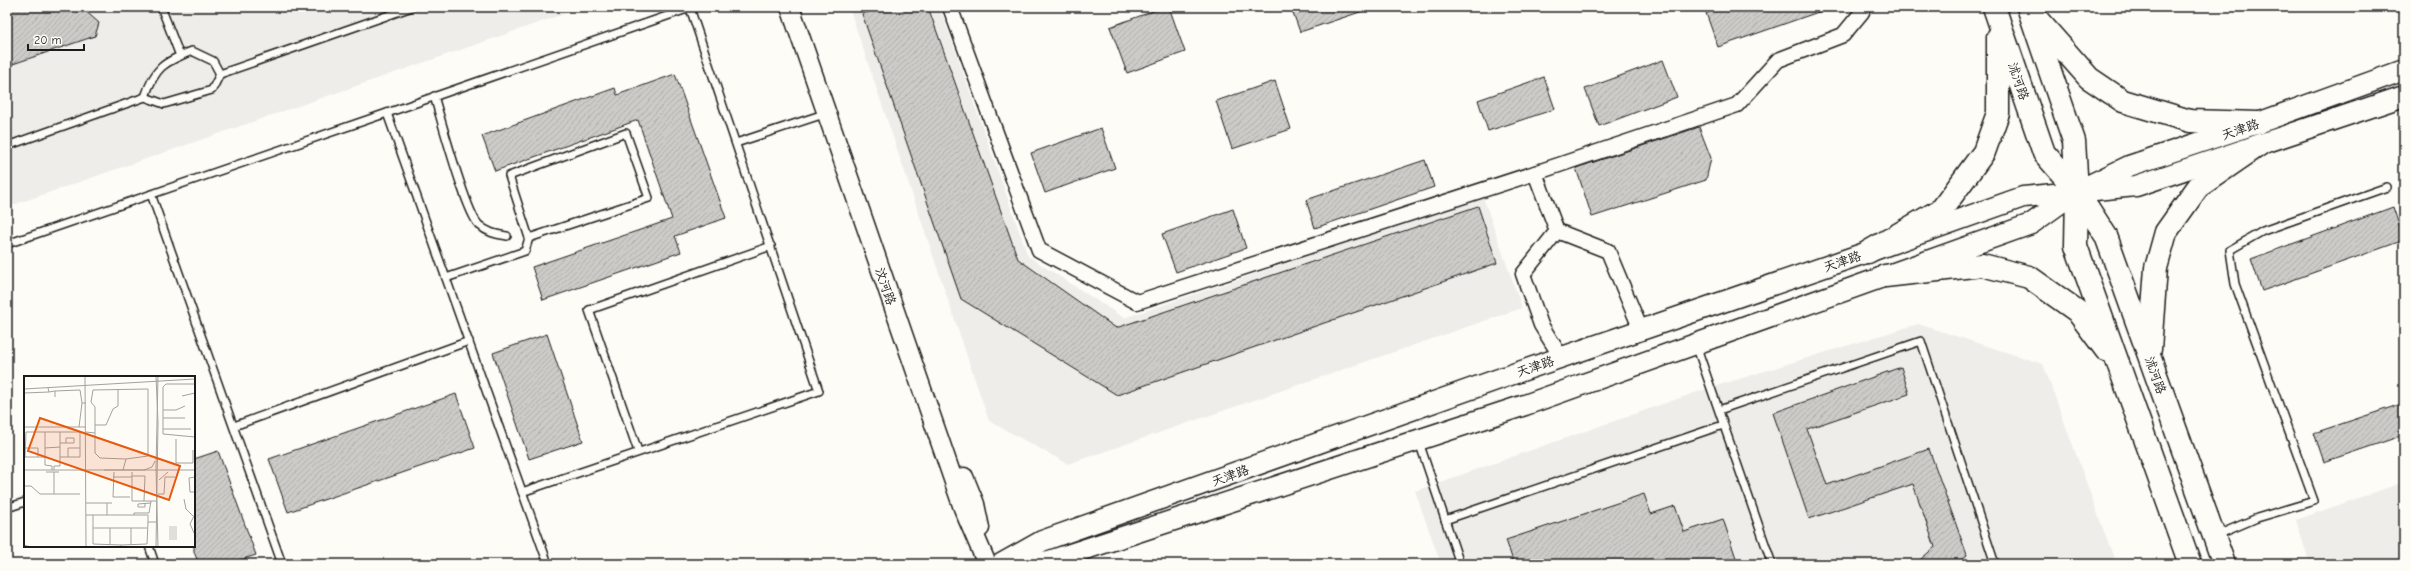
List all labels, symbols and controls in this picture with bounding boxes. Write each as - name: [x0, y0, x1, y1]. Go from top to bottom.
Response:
- scale bar: [28, 26, 84, 52]
- text: 20 m: [34, 33, 62, 47]
- street label: 沭河路: [2005, 60, 2032, 102]
- street label: 天津路: [2219, 116, 2261, 143]
- street label: 天津路: [1821, 248, 1863, 275]
- street label: 汶河路: [872, 265, 899, 307]
- street label: 天津路: [1514, 353, 1556, 380]
- street label: 沭河路: [2142, 354, 2169, 396]
- inset map: [24, 376, 195, 547]
- street label: 天津路: [1209, 462, 1251, 489]

